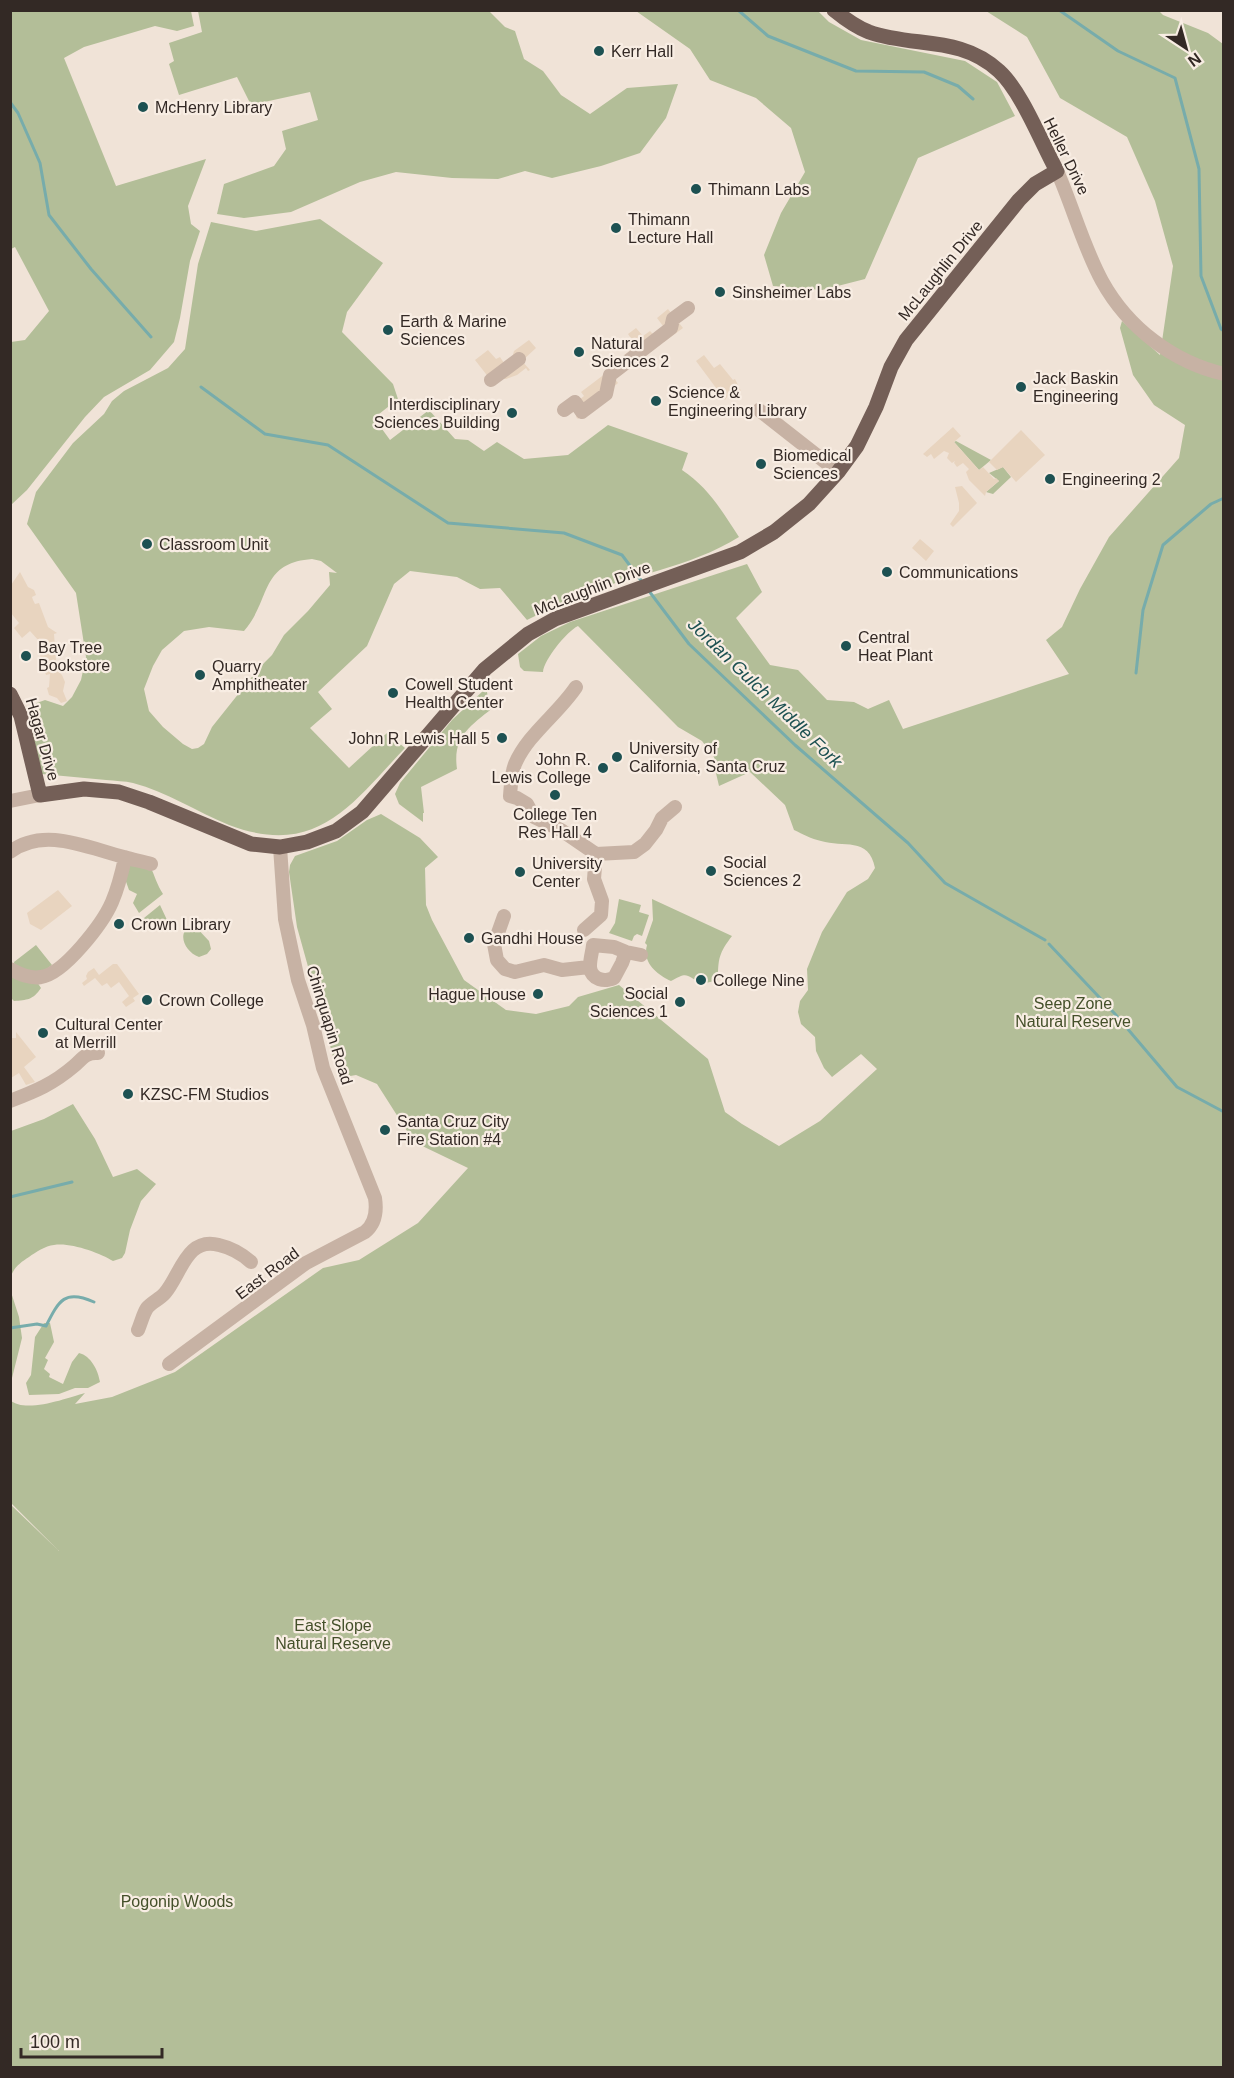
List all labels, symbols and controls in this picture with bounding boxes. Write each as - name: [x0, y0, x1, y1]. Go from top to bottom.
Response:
- north arrow: [1156, 18, 1216, 78]
- place label: Kerr Hall: [611, 43, 673, 60]
- marker: Kerr Hall: [592, 44, 606, 58]
- text: N: [1185, 49, 1204, 70]
- place label: McHenry Library: [155, 99, 272, 116]
- marker: McHenry Library: [136, 100, 150, 114]
- street label: Heller Drive: [1041, 115, 1093, 198]
- place label: Thimann Labs: [708, 181, 809, 198]
- marker: Thimann Labs: [689, 182, 703, 196]
- place label: Thimann Lecture Hall: [628, 211, 713, 246]
- street label: McLaughlin Drive: [895, 217, 986, 324]
- marker: Thimann Lecture Hall: [609, 221, 623, 235]
- place label: Sinsheimer Labs: [732, 284, 851, 301]
- marker: Sinsheimer Labs: [713, 285, 727, 299]
- place label: Earth & Marine Sciences: [400, 313, 507, 348]
- marker: Earth & Marine Sciences: [381, 323, 395, 337]
- place label: Natural Sciences 2: [591, 335, 669, 370]
- marker: Natural Sciences 2: [572, 345, 586, 359]
- place label: Jack Baskin Engineering: [1033, 370, 1118, 405]
- marker: Jack Baskin Engineering: [1014, 380, 1028, 394]
- place label: Science & Engineering Library: [668, 384, 807, 419]
- marker: Science & Engineering Library: [649, 394, 663, 408]
- place label: Interdisciplinary Sciences Building: [374, 396, 500, 431]
- marker: Interdisciplinary Sciences Building: [505, 406, 519, 420]
- place label: Biomedical Sciences: [773, 447, 851, 482]
- marker: Biomedical Sciences: [754, 457, 768, 471]
- place label: Engineering 2: [1062, 471, 1161, 488]
- marker: Engineering 2: [1043, 472, 1057, 486]
- place label: Classroom Unit: [159, 536, 269, 553]
- marker: Classroom Unit: [140, 537, 154, 551]
- street label: McLaughlin Drive: [531, 558, 653, 619]
- place label: Communications: [899, 564, 1018, 581]
- marker: Communications: [880, 565, 894, 579]
- water label: Jordan Gulch Middle Fork: [683, 614, 847, 772]
- place label: Central Heat Plant: [858, 629, 933, 664]
- place label: Bay Tree Bookstore: [38, 639, 110, 674]
- marker: Central Heat Plant: [839, 639, 853, 653]
- marker: Bay Tree Bookstore: [19, 649, 33, 663]
- place label: Quarry Amphitheater: [212, 658, 308, 693]
- marker: Quarry Amphitheater: [193, 668, 207, 682]
- place label: Cowell Student Health Center: [405, 676, 513, 711]
- marker: Cowell Student Health Center: [386, 686, 400, 700]
- street label: Hagar Drive: [23, 696, 62, 783]
- place label: John R Lewis Hall 5: [349, 730, 490, 747]
- marker: John R Lewis Hall 5: [495, 731, 509, 745]
- place label: University of California, Santa Cruz: [629, 740, 786, 775]
- marker: University of California, Santa Cruz: [610, 750, 624, 764]
- place label: John R. Lewis College: [491, 751, 591, 786]
- marker: John R. Lewis College: [596, 761, 610, 775]
- marker: College Ten Res Hall 4: [548, 788, 562, 802]
- place label: College Ten Res Hall 4: [513, 806, 597, 841]
- place label: Social Sciences 2: [723, 854, 801, 889]
- place label: University Center: [532, 855, 602, 890]
- marker: Social Sciences 2: [704, 864, 718, 878]
- marker: University Center: [513, 865, 527, 879]
- place label: Crown Library: [131, 916, 231, 933]
- marker: Crown Library: [112, 917, 126, 931]
- place label: Gandhi House: [481, 930, 583, 947]
- marker: Gandhi House: [462, 931, 476, 945]
- street label: Chinquapin Road: [303, 964, 356, 1087]
- place label: College Nine: [713, 972, 805, 989]
- marker: College Nine: [694, 973, 708, 987]
- place label: Social Sciences 1: [590, 985, 668, 1020]
- place label: Hague House: [428, 986, 526, 1003]
- marker: Hague House: [531, 987, 545, 1001]
- place label: Crown College: [159, 992, 264, 1009]
- marker: Crown College: [140, 993, 154, 1007]
- marker: Social Sciences 1: [673, 995, 687, 1009]
- park label: Seep Zone Natural Reserve: [1015, 995, 1131, 1030]
- place label: Cultural Center at Merrill: [55, 1016, 163, 1051]
- marker: Cultural Center at Merrill: [36, 1026, 50, 1040]
- place label: KZSC-FM Studios: [140, 1086, 269, 1103]
- marker: KZSC-FM Studios: [121, 1087, 135, 1101]
- place label: Santa Cruz City Fire Station #4: [397, 1113, 509, 1148]
- marker: Santa Cruz City Fire Station #4: [378, 1123, 392, 1137]
- street label: East Road: [232, 1244, 302, 1303]
- park label: East Slope Natural Reserve: [275, 1617, 391, 1652]
- park label: Pogonip Woods: [121, 1893, 233, 1910]
- scale bar: [21, 2021, 162, 2059]
- text: 100 m: [30, 2032, 80, 2052]

